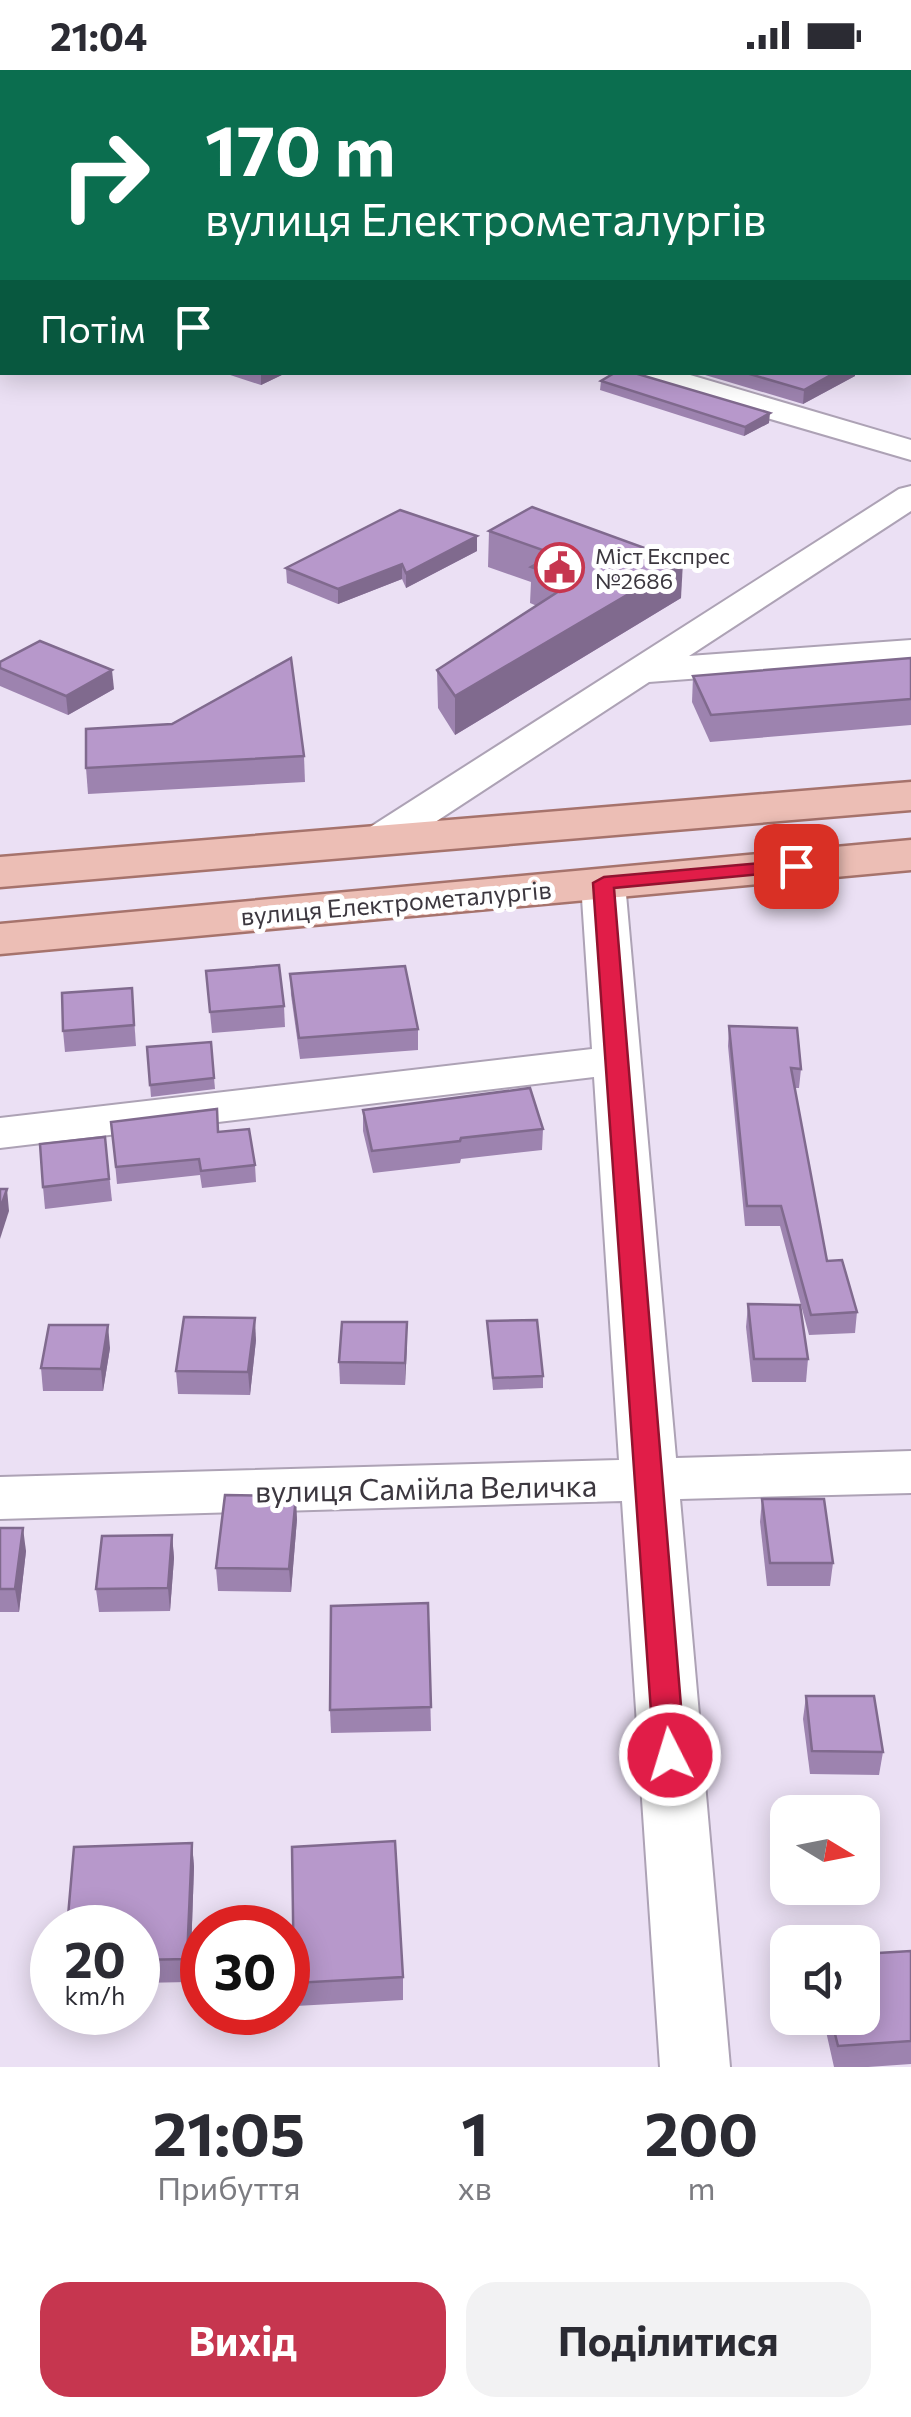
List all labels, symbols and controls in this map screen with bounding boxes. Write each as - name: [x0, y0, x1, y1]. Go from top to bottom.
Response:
- text: 21:04: [50, 12, 147, 59]
- text: 170 m: [205, 105, 396, 190]
- icon: right: [40, 110, 170, 240]
- text: вулиця Електрометалургів: [205, 190, 766, 245]
- icon: arrive: [166, 300, 221, 355]
- text: Потім: [40, 304, 146, 351]
- public building icon: Міст Експрес №2686: [534, 542, 586, 594]
- place label: Міст Експрес №2686: [595, 542, 730, 594]
- pin: [754, 824, 839, 909]
- icon: arrive: [769, 839, 824, 894]
- street label: вулиця Електрометалургів: [239, 873, 553, 931]
- street label: вулиця Самійла Величка: [255, 1466, 597, 1508]
- position arrow: [618, 1703, 722, 1807]
- north arrow: [770, 1795, 880, 1905]
- map controls: [770, 1795, 880, 2035]
- speed limit sign: 30: [180, 1905, 310, 2035]
- button: sound: [770, 1925, 880, 2035]
- text: 20: [64, 1927, 126, 1988]
- text: km/h: [65, 1980, 125, 2010]
- text: 21:05: [153, 2095, 305, 2168]
- text: 1: [461, 2095, 488, 2168]
- text: 200: [645, 2095, 758, 2168]
- text: Прибуття: [157, 2167, 301, 2207]
- text: хв: [458, 2167, 492, 2207]
- text: m: [687, 2167, 715, 2207]
- button: Вихід: [40, 2282, 446, 2397]
- button: Поділитися: [466, 2282, 871, 2397]

